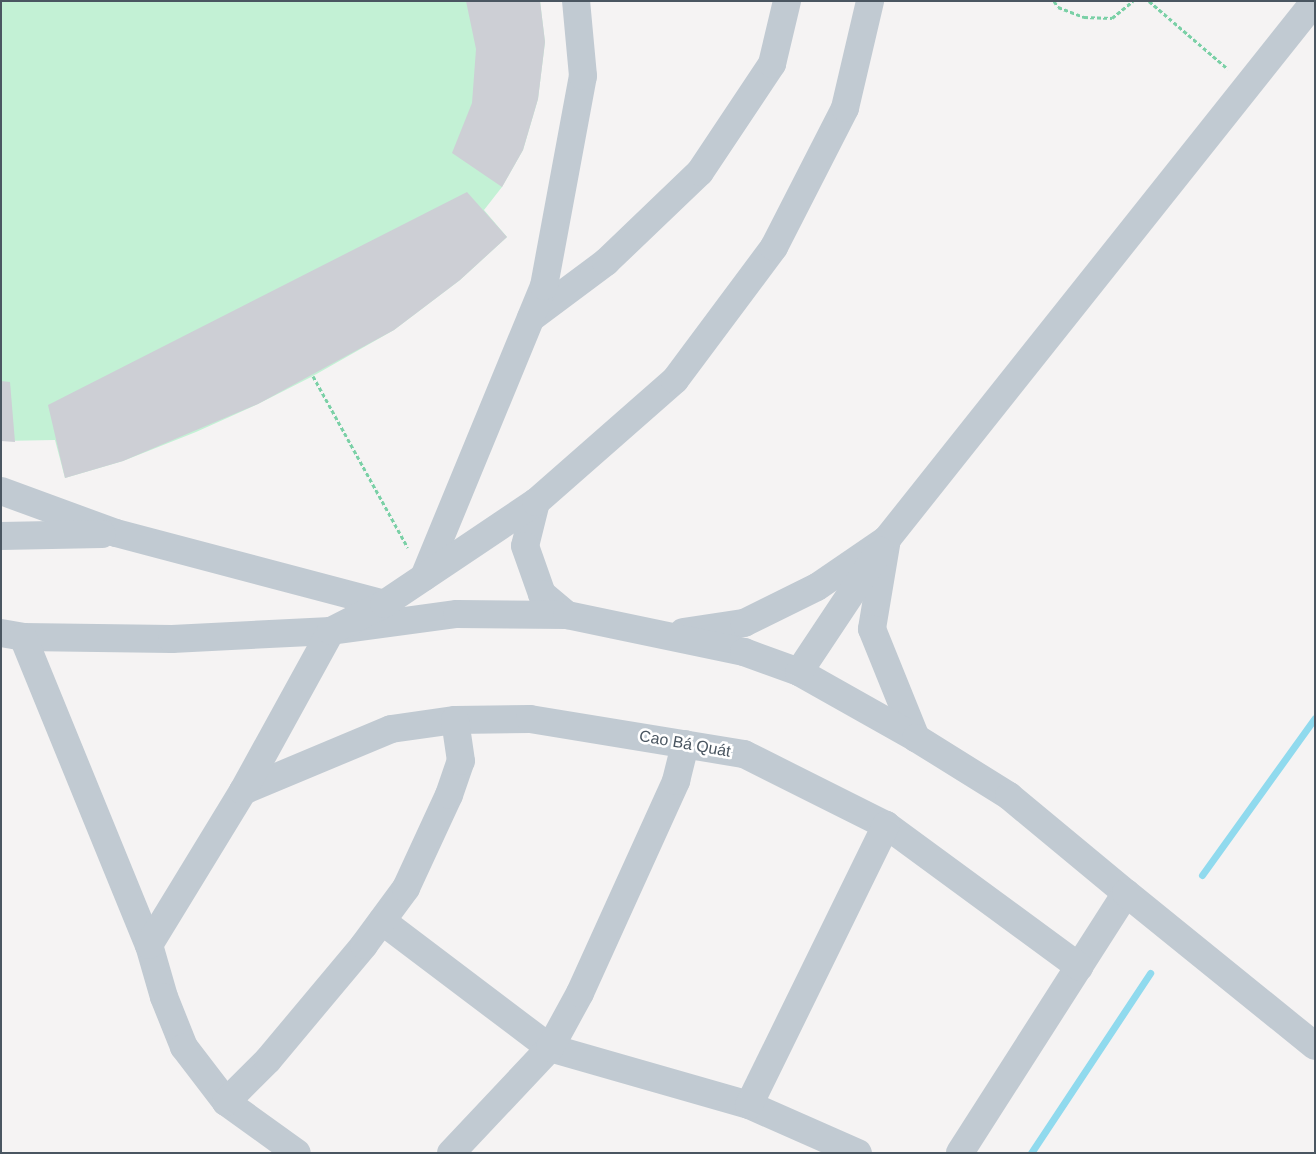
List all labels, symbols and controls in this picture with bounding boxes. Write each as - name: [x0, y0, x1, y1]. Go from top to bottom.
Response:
- street label: Cao Bá Quát: [638, 727, 732, 761]

